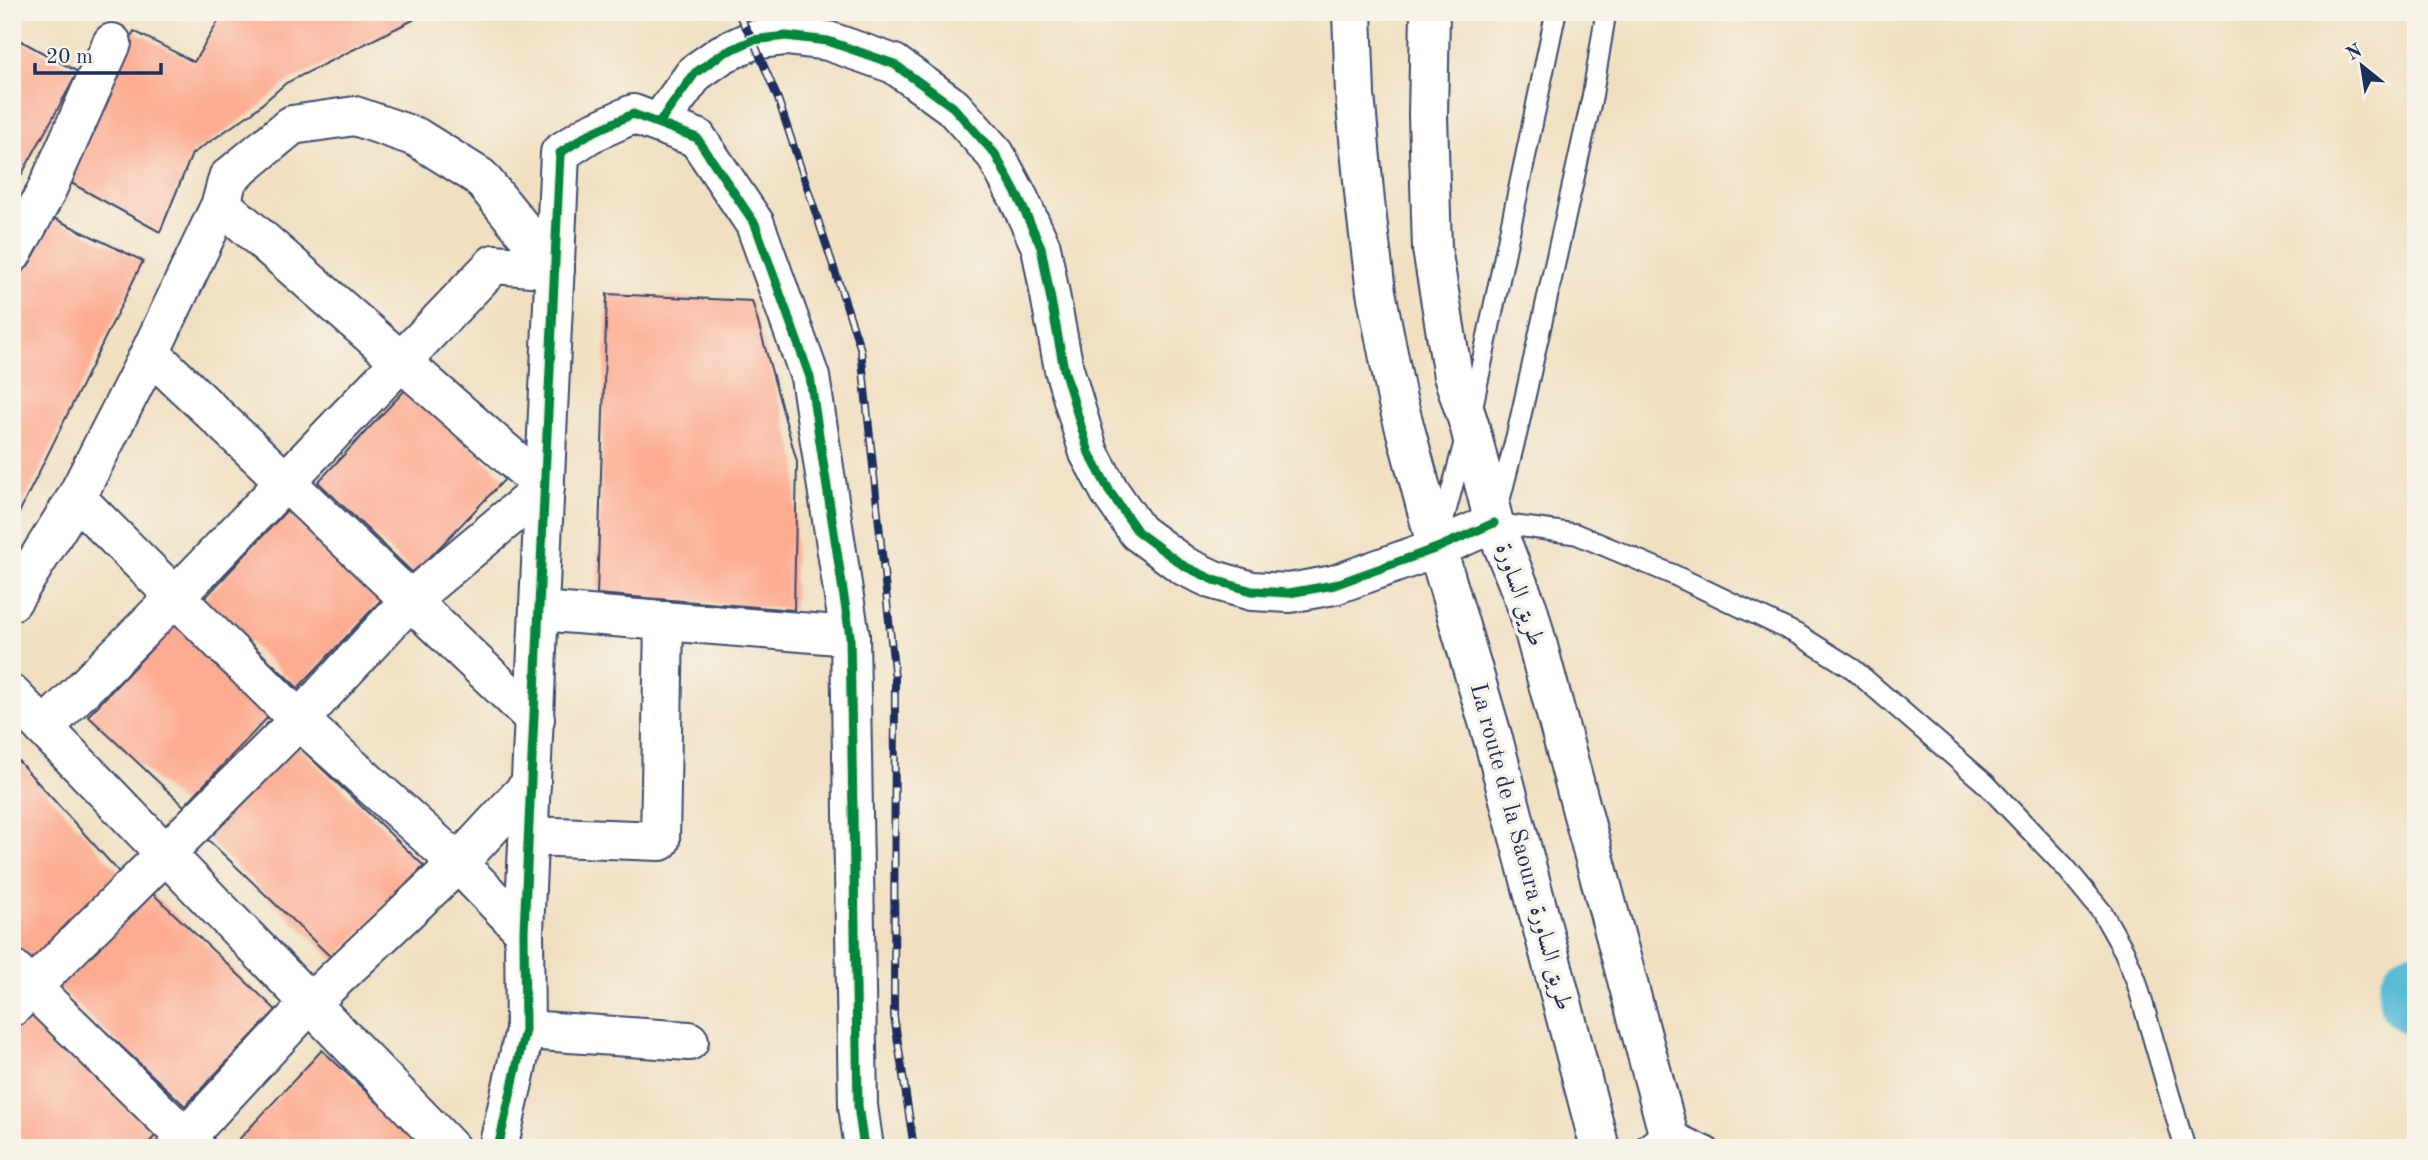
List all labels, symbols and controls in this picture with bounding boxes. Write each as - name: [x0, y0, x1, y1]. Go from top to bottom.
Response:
- scale bar: [35, 32, 161, 76]
- north arrow: [2326, 32, 2396, 102]
- text: N: [2344, 41, 2366, 65]
- text: 20 m: [46, 47, 93, 68]
- street label: طريق الساورة: [1489, 540, 1548, 650]
- street label: La route de la Saoura طريق الساورة: [1464, 681, 1575, 1014]

